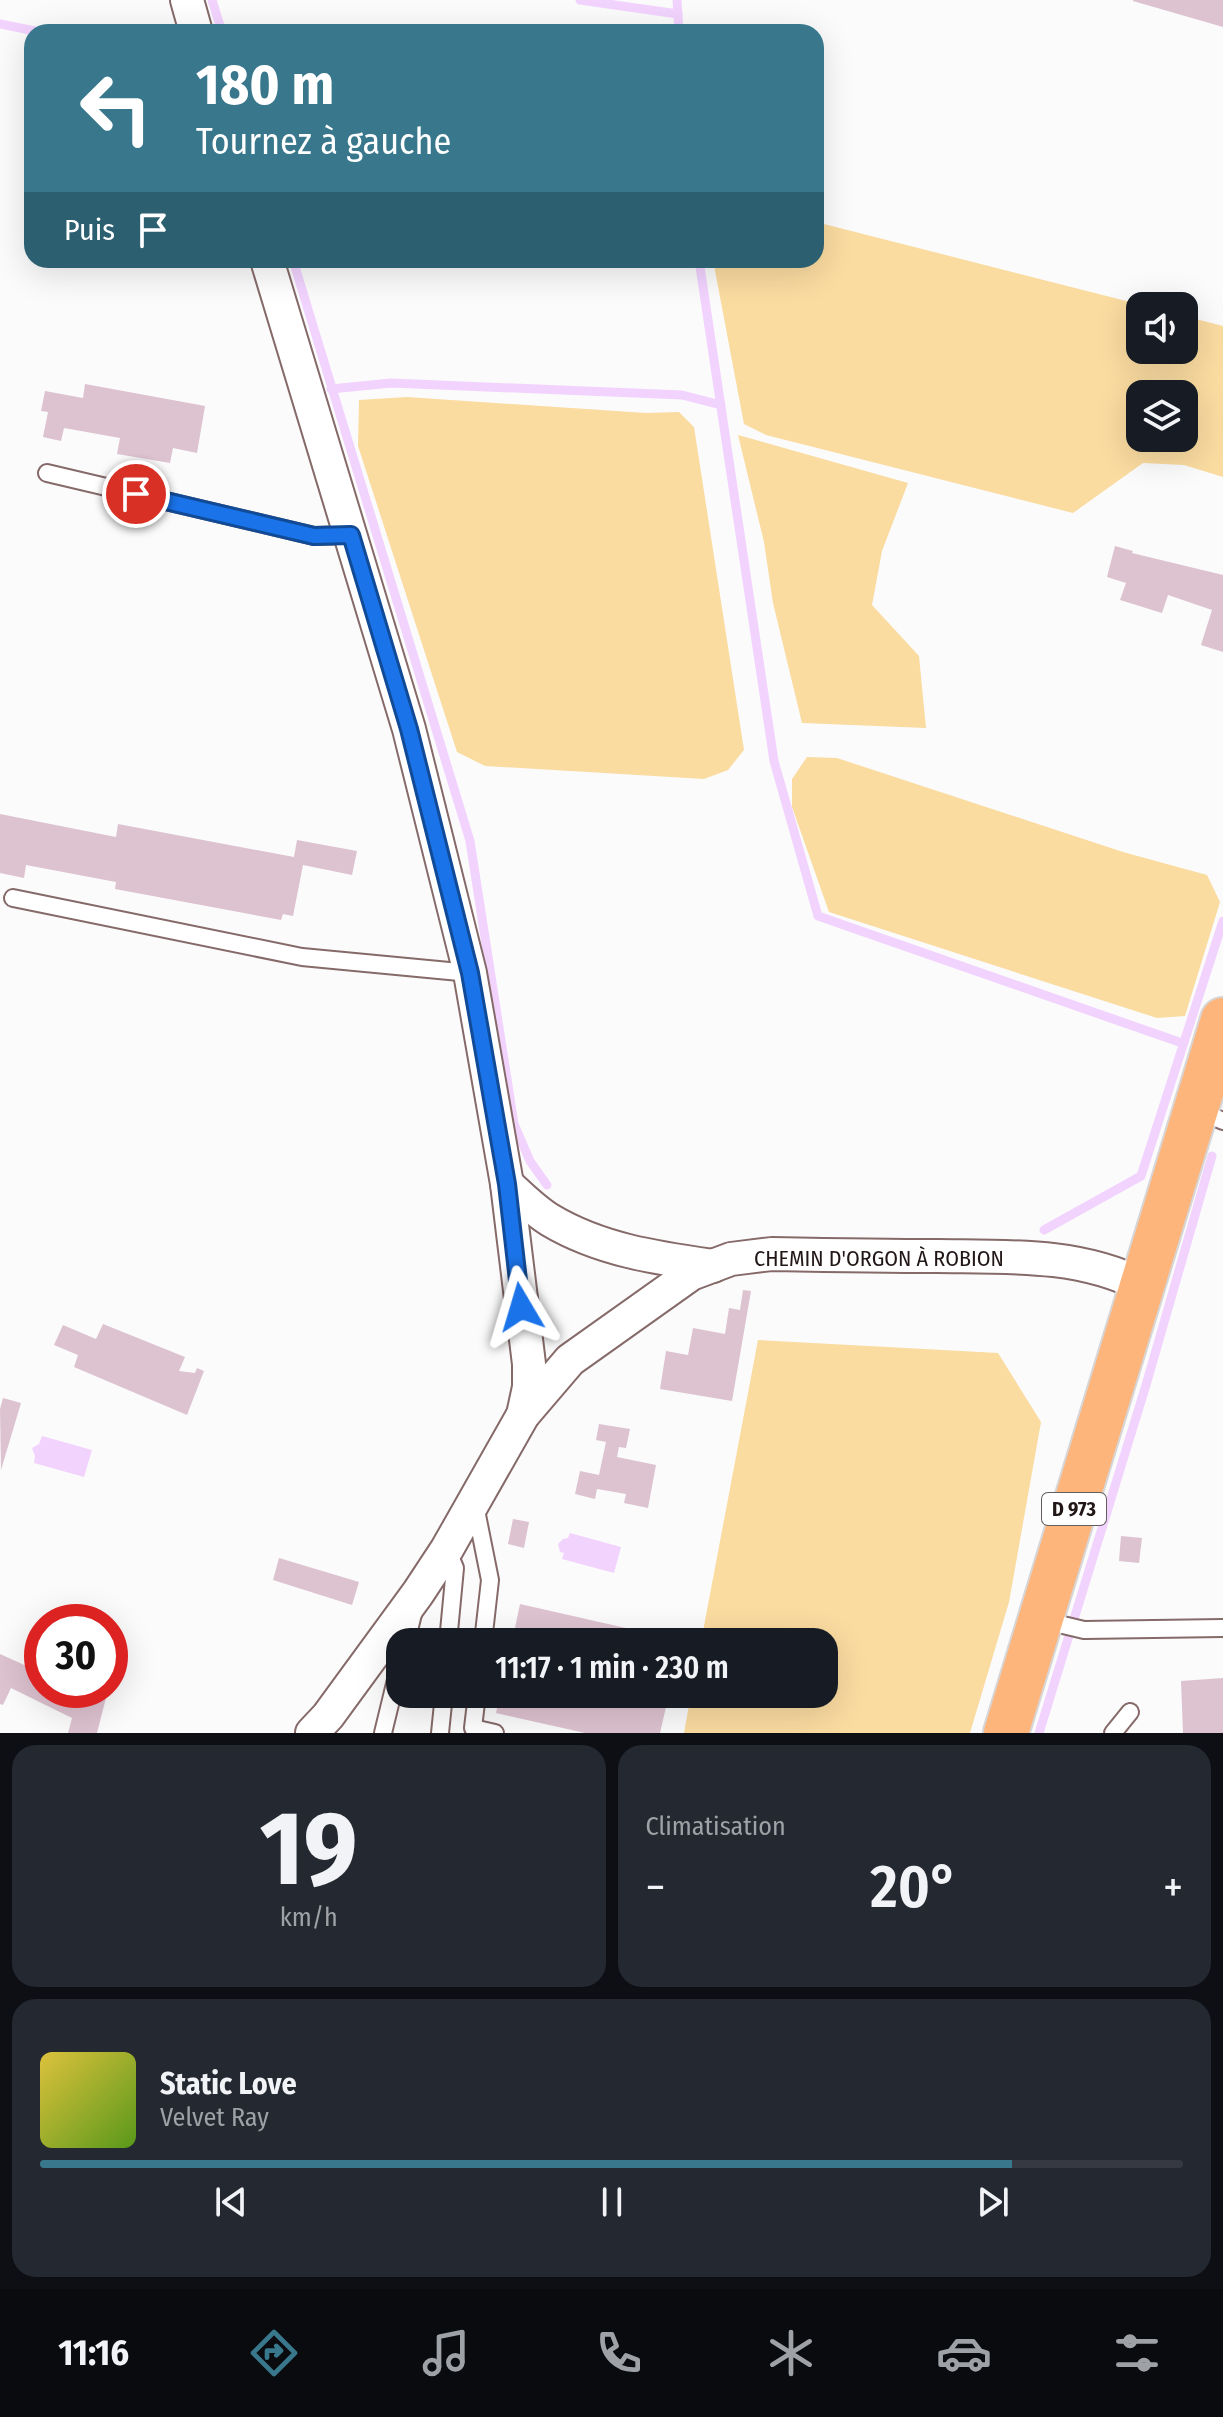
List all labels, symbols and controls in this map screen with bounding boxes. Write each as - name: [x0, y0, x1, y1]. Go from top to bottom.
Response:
- text: 180 m: [196, 52, 334, 119]
- icon: left: [64, 56, 168, 160]
- text: Tournez à gauche: [196, 120, 451, 164]
- icon: arrive: [131, 208, 175, 252]
- text: Puis: [64, 212, 115, 248]
- map controls: [1126, 292, 1198, 452]
- button: sound: [1126, 292, 1198, 364]
- button: layers: [1126, 380, 1198, 452]
- pin: [102, 460, 170, 528]
- icon: arrive: [114, 472, 158, 516]
- street label: CHEMIN D'ORGON À ROBION: [754, 1245, 1004, 1272]
- position arrow: [479, 1265, 563, 1349]
- road number: D 973: [1042, 1493, 1106, 1525]
- speed limit sign: 30: [24, 1604, 128, 1708]
- text: 11:17 · 1 min · 230 m: [495, 1650, 729, 1686]
- text: 19: [260, 1787, 358, 1912]
- text: Climatisation: [646, 1811, 786, 1842]
- text: 20°: [870, 1851, 958, 1923]
- text: −: [646, 1861, 665, 1914]
- text: +: [1163, 1861, 1183, 1914]
- text: km/h: [280, 1902, 338, 1933]
- text: Static Love: [160, 2066, 297, 2102]
- text: Velvet Ray: [160, 2102, 269, 2133]
- icon: previous: [209, 2180, 253, 2224]
- icon: pause: [590, 2180, 634, 2224]
- icon: next: [971, 2180, 1015, 2224]
- icon: directions: [246, 2325, 302, 2381]
- icon: music: [418, 2325, 474, 2381]
- icon: phone: [591, 2325, 647, 2381]
- icon: climate: [763, 2325, 819, 2381]
- icon: car: [936, 2325, 992, 2381]
- icon: filters: [1109, 2325, 1165, 2381]
- text: 11:16: [58, 2331, 129, 2375]

